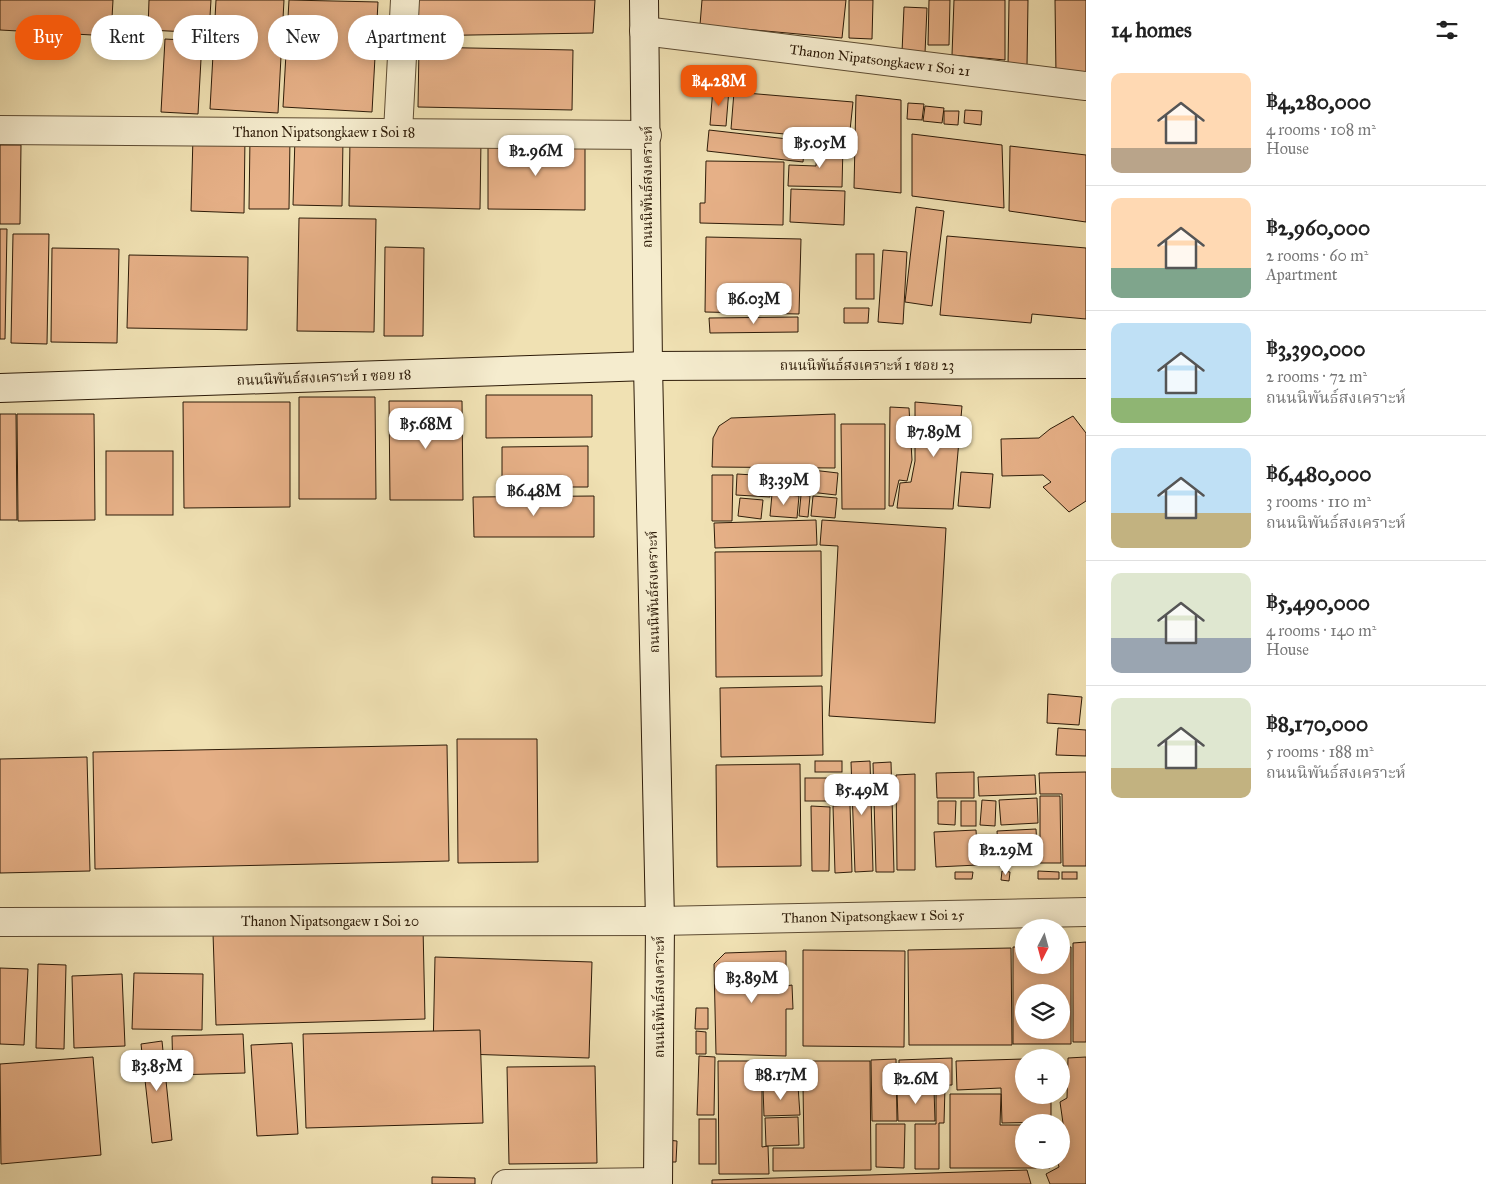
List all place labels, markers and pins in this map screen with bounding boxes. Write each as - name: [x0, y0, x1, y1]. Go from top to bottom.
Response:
- pin: ฿4.28M: [678, 64, 760, 107]
- pin: ฿5.05M: [779, 126, 861, 169]
- pin: ฿2.96M: [495, 134, 577, 177]
- pin: ฿6.03M: [713, 282, 795, 325]
- pin: ฿5.68M: [385, 408, 467, 450]
- pin: ฿7.89M: [893, 416, 975, 458]
- pin: ฿3.39M: [743, 464, 825, 506]
- pin: ฿6.48M: [493, 474, 575, 517]
- pin: ฿5.49M: [821, 774, 903, 816]
- pin: ฿2.29M: [965, 834, 1047, 876]
- pin: ฿3.89M: [711, 962, 793, 1004]
- pin: ฿3.85M: [116, 1050, 198, 1092]
- pin: ฿8.17M: [740, 1058, 822, 1101]
- pin: ฿2.6M: [881, 1062, 951, 1105]

